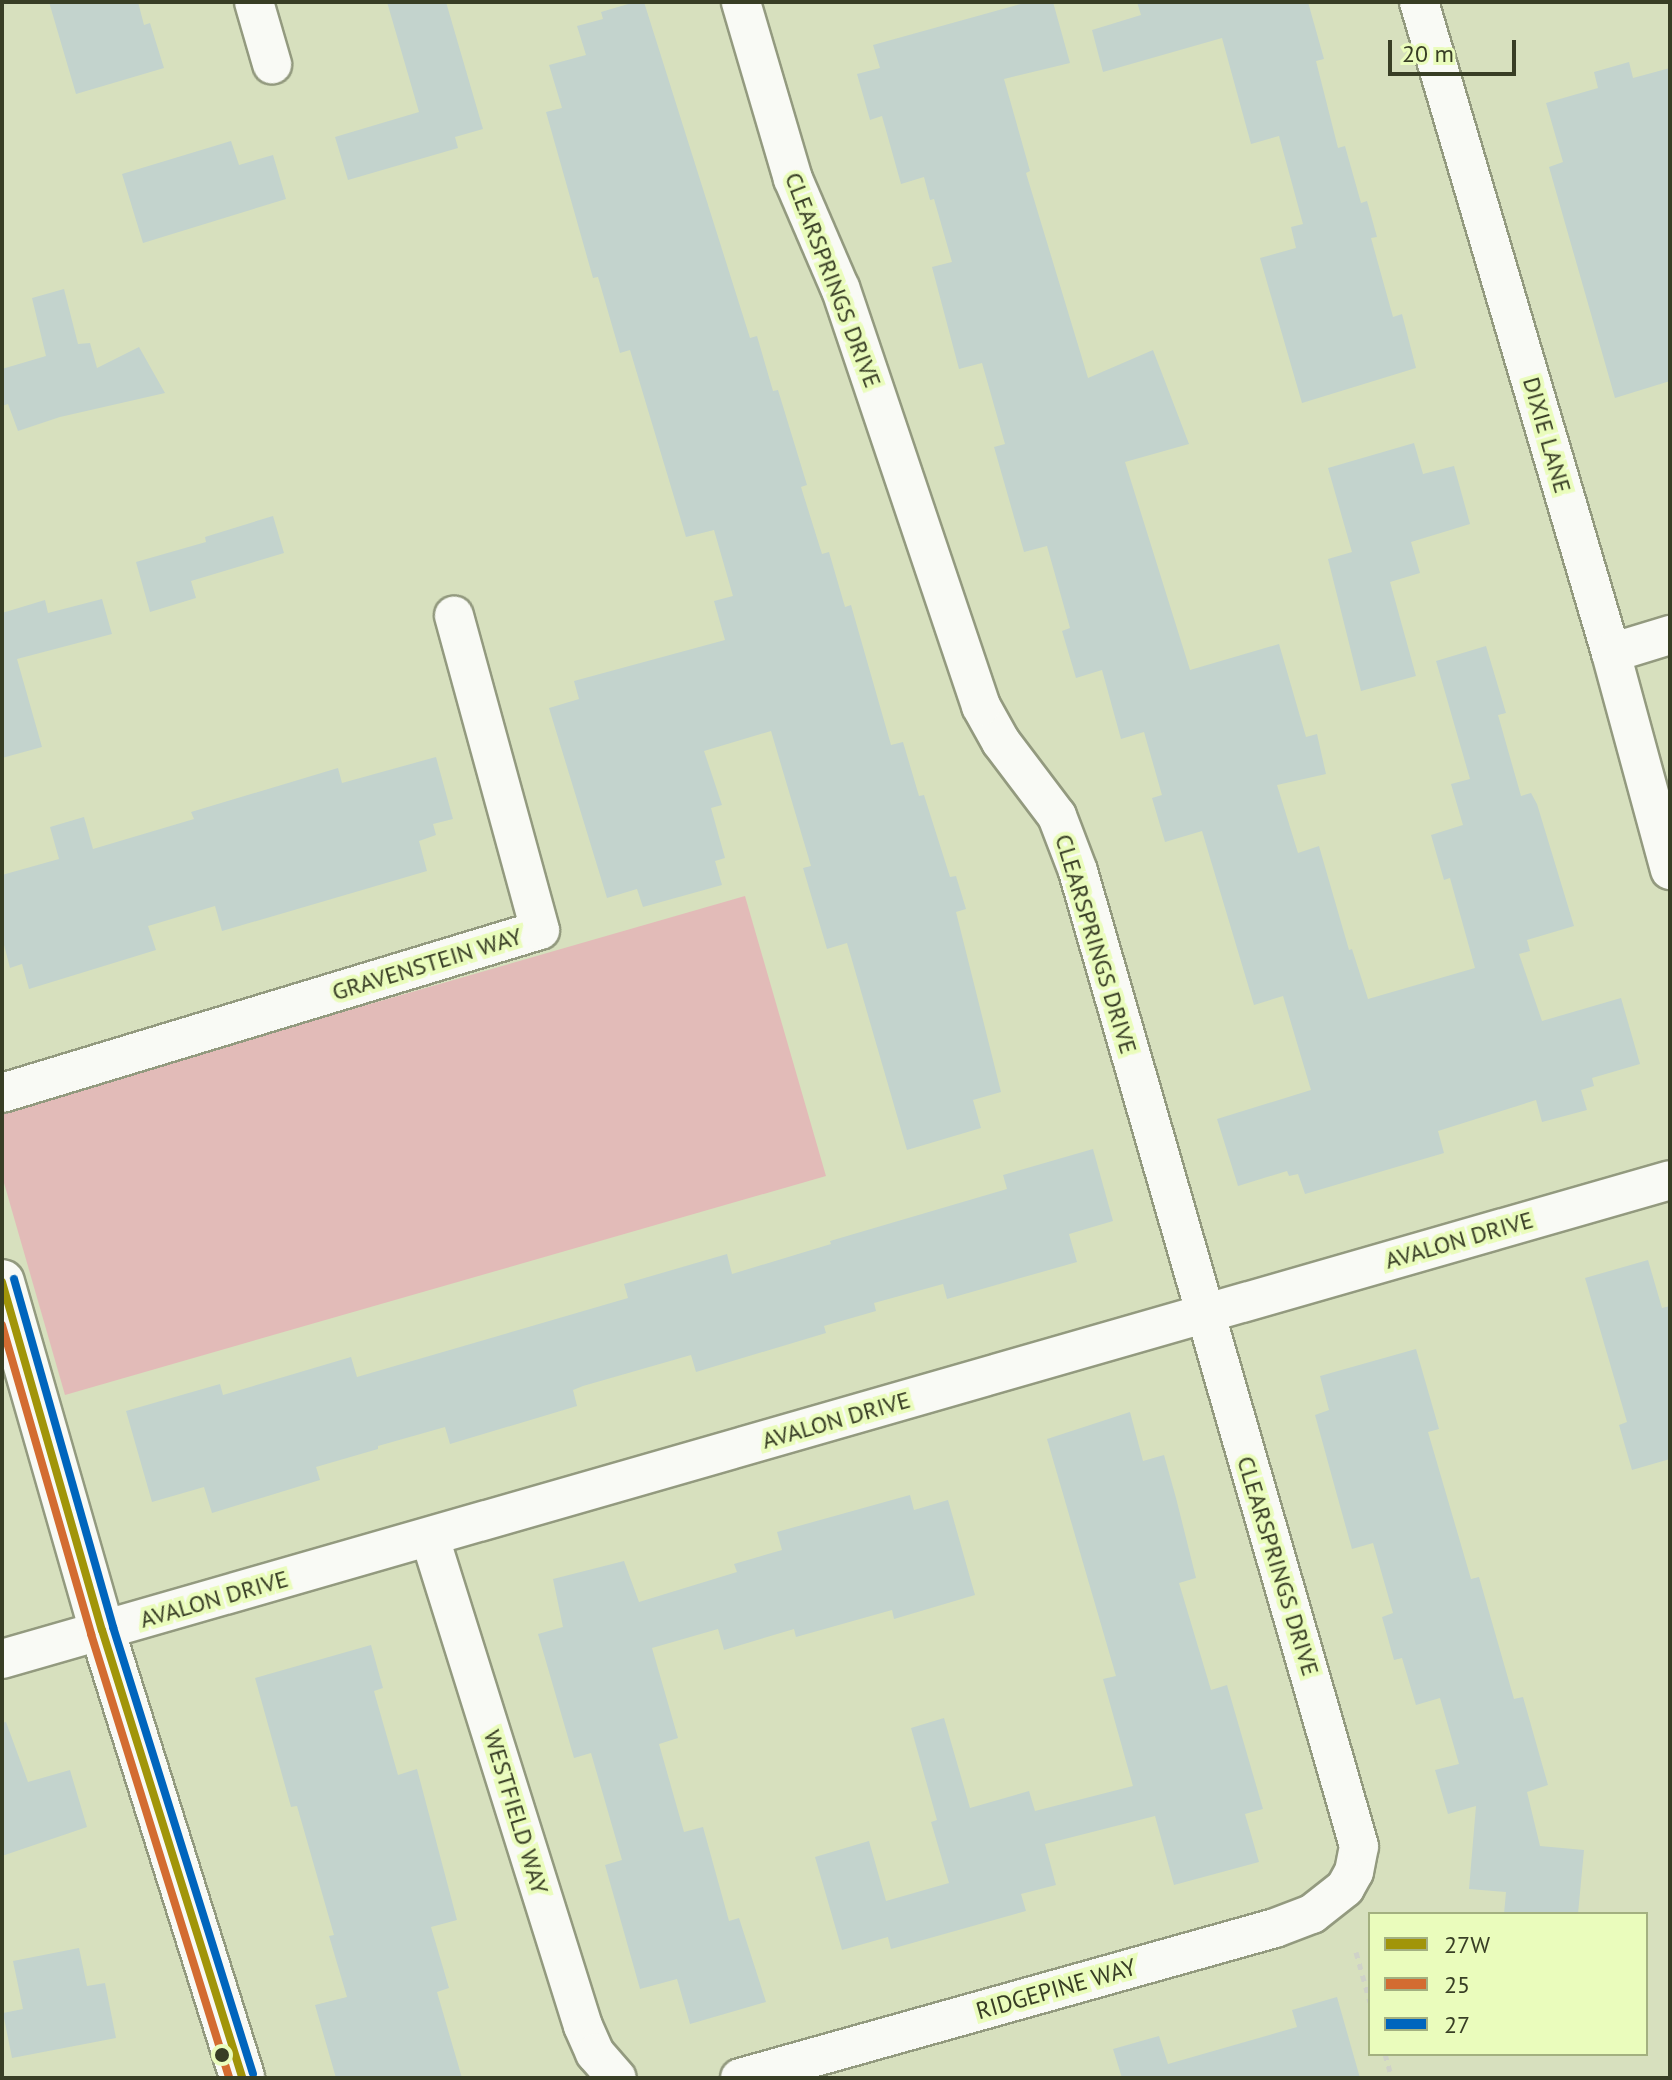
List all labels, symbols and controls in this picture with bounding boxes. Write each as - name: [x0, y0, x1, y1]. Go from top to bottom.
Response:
- scale bar: [1392, 24, 1520, 74]
- text: 20 m: [1402, 38, 1454, 69]
- street label: CLEARSPRINGS DRIVE: [779, 168, 887, 392]
- street label: DIXIE LANE: [1517, 374, 1577, 496]
- street label: CLEARSPRINGS DRIVE: [1049, 831, 1143, 1057]
- street label: GRAVENSTEIN WAY: [328, 921, 526, 1007]
- street label: AVALON DRIVE: [1382, 1205, 1536, 1275]
- street label: AVALON DRIVE: [759, 1385, 913, 1455]
- street label: CLEARSPRINGS DRIVE: [1231, 1453, 1325, 1679]
- street label: AVALON DRIVE: [137, 1564, 291, 1634]
- street label: WESTFIELD WAY: [477, 1726, 555, 1898]
- legend: [1368, 1912, 1648, 2056]
- text: 27W: [1444, 1929, 1490, 1960]
- street label: RIDGEPINE WAY: [973, 1952, 1139, 2026]
- text: 25: [1444, 1969, 1470, 2000]
- text: 27: [1444, 2009, 1470, 2040]
- unlabelled marker: [214, 2047, 230, 2063]

